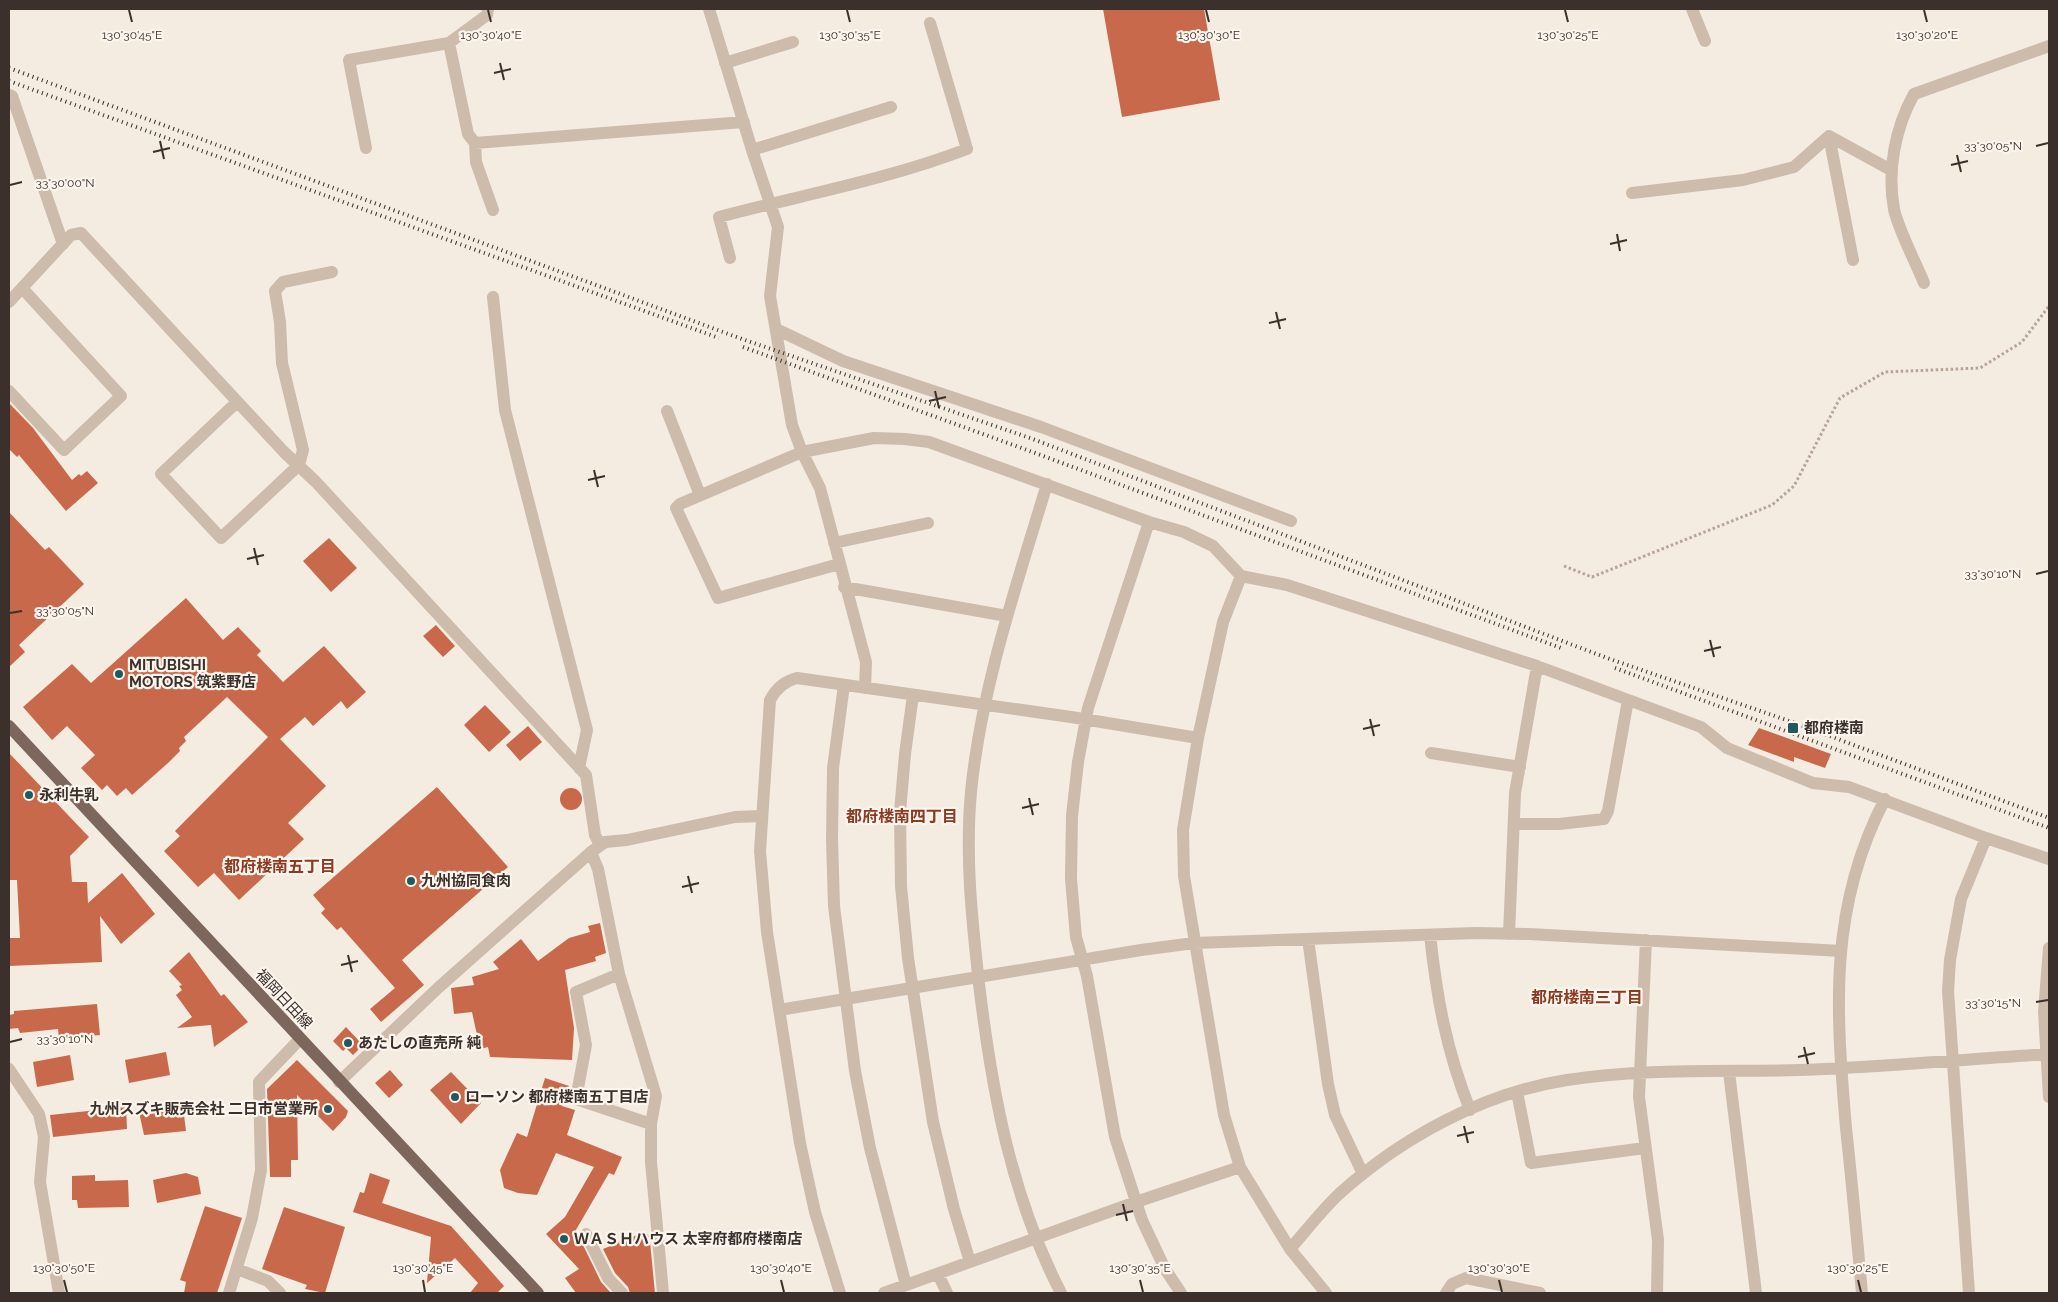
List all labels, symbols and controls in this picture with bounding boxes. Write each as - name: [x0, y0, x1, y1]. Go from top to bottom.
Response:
- text: 130°30'45"E: [102, 28, 162, 42]
- text: 130°30'40"E: [460, 28, 522, 42]
- text: 130°30'35"E: [819, 28, 881, 42]
- text: 130°30'30"E: [1178, 28, 1240, 42]
- text: 130°30'25"E: [1537, 28, 1599, 42]
- text: 130°30'20"E: [1896, 28, 1958, 42]
- text: 33°30'05"N: [1964, 139, 2022, 153]
- text: 33°30'00"N: [36, 176, 94, 190]
- text: 33°30'10"N: [1965, 567, 2021, 581]
- text: 33°30'05"N: [36, 604, 94, 618]
- place label: MITUBISHI MOTORS 筑紫野店: [129, 656, 256, 691]
- marker: MITUBISHI MOTORS 筑紫野店: [113, 668, 125, 680]
- place label: 都府楼南: [1804, 719, 1864, 737]
- marker: 都府楼南: [1786, 721, 1800, 735]
- place label: 永利牛乳: [39, 786, 99, 804]
- marker: 永利牛乳: [23, 789, 35, 801]
- district label: 都府楼南四丁目: [846, 807, 958, 826]
- district label: 都府楼南五丁目: [224, 857, 336, 876]
- place label: 九州協同食肉: [421, 872, 511, 890]
- marker: 九州協同食肉: [405, 875, 417, 887]
- street label: 福岡日田線: [252, 965, 316, 1033]
- district label: 都府楼南三丁目: [1531, 988, 1643, 1007]
- text: 33°30'15"N: [1965, 996, 2021, 1010]
- text: 33°30'10"N: [37, 1032, 93, 1046]
- place label: あたしの直売所 純: [358, 1034, 482, 1052]
- marker: あたしの直売所 純: [342, 1037, 354, 1049]
- place label: ローソン 都府楼南五丁目店: [465, 1088, 649, 1106]
- marker: ローソン 都府楼南五丁目店: [449, 1091, 461, 1103]
- place label: 九州スズキ販売会社 二日市営業所: [89, 1100, 318, 1118]
- marker: 九州スズキ販売会社 二日市営業所: [322, 1103, 334, 1115]
- place label: ＷＡＳＨハウス 太宰府都府楼南店: [574, 1230, 803, 1248]
- marker: ＷＡＳＨハウス 太宰府都府楼南店: [558, 1233, 570, 1245]
- text: 130°30'50"E: [33, 1261, 95, 1275]
- text: 130°30'45"E: [393, 1261, 453, 1275]
- text: 130°30'40"E: [750, 1261, 812, 1275]
- text: 130°30'35"E: [1109, 1261, 1171, 1275]
- text: 130°30'30"E: [1468, 1261, 1530, 1275]
- text: 130°30'25"E: [1827, 1261, 1889, 1275]

